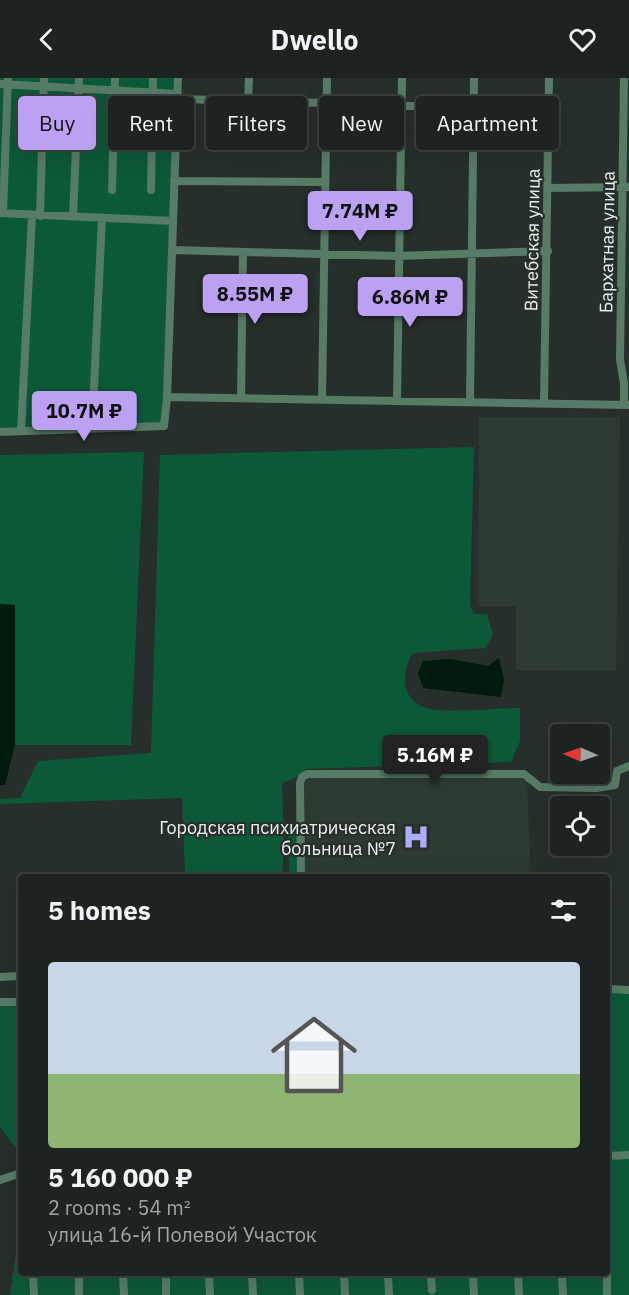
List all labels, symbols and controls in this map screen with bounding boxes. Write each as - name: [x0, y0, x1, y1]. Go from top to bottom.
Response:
- text: Dwello: [271, 22, 358, 57]
- icon: back: [30, 23, 63, 56]
- icon: heart: [566, 23, 599, 56]
- chip: Buy: [18, 96, 96, 150]
- chip: Rent: [108, 96, 194, 150]
- chip: Filters: [206, 96, 307, 150]
- chip: New: [319, 96, 404, 150]
- chip: Apartment: [416, 96, 559, 150]
- street label: Витебская улица: [519, 168, 545, 312]
- street label: Бархатная улица: [594, 170, 620, 313]
- pin: 7.74M ₽: [305, 191, 415, 242]
- text: 7.74M ₽: [322, 197, 398, 224]
- pin: 8.55M ₽: [200, 274, 310, 325]
- pin: 6.86M ₽: [355, 277, 465, 328]
- text: 8.55M ₽: [217, 280, 293, 307]
- text: 6.86M ₽: [372, 283, 448, 310]
- pin: 10.7M ₽: [29, 391, 139, 442]
- text: 10.7M ₽: [46, 397, 122, 424]
- north arrow: [550, 724, 610, 784]
- map controls: [550, 724, 610, 856]
- pin: 5.16M ₽: [380, 735, 490, 786]
- text: 5.16M ₽: [397, 741, 473, 768]
- button: locate: [550, 796, 610, 856]
- place label: Городская психиатрическая больница №7: [159, 816, 396, 860]
- hospital icon: Городская психиатрическая больница №7: [401, 822, 431, 852]
- text: 5 homes: [48, 893, 151, 927]
- icon: filters: [547, 894, 580, 927]
- icon: home: [260, 1001, 368, 1109]
- text: 5 160 000 ₽: [48, 1160, 193, 1194]
- text: 2 rooms · 54 m²: [48, 1194, 191, 1221]
- text: улица 16-й Полевой Участок: [48, 1221, 317, 1248]

